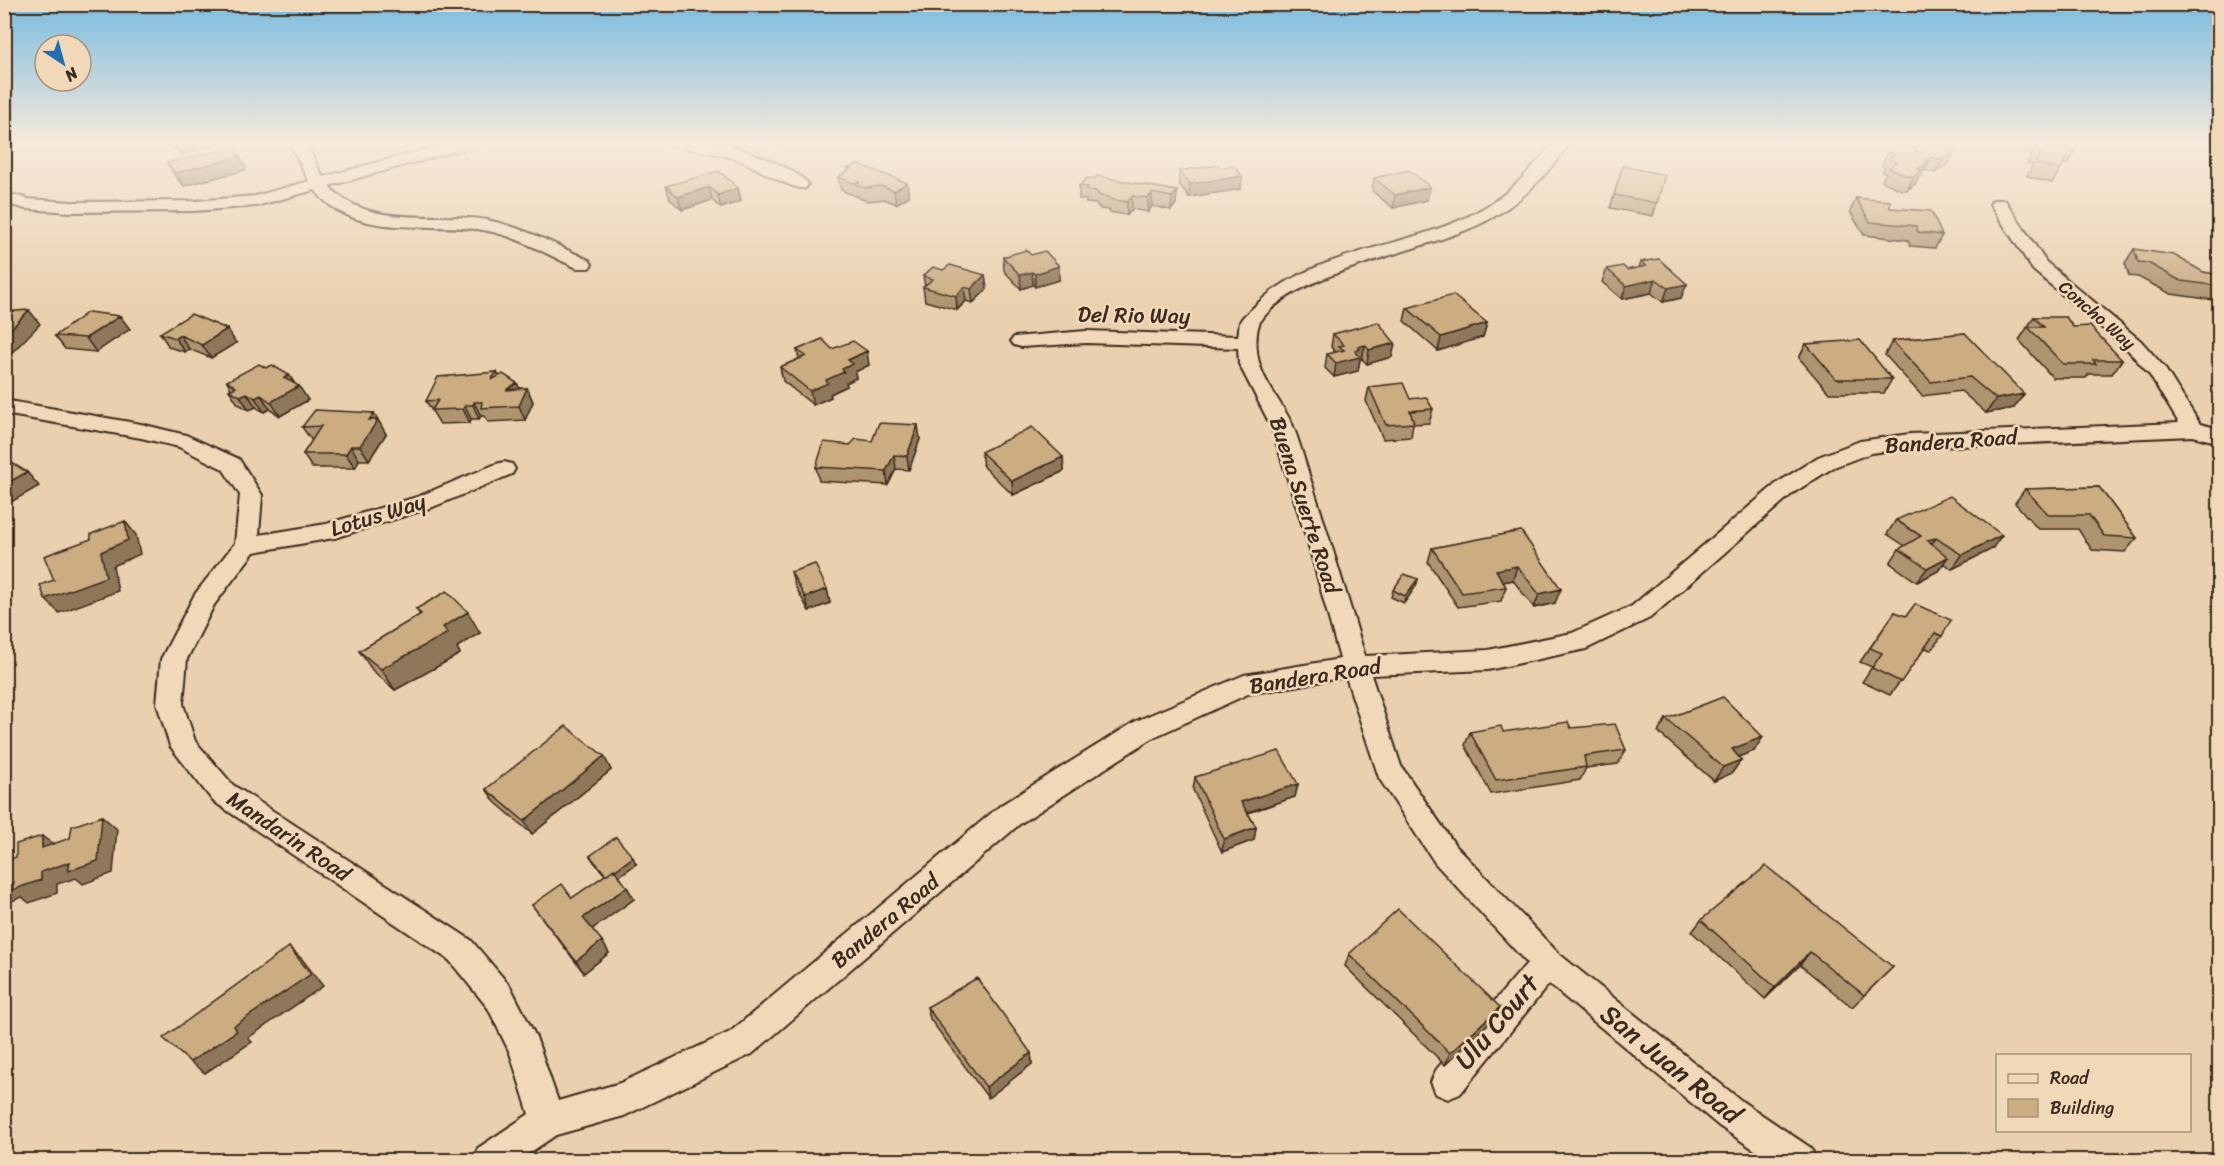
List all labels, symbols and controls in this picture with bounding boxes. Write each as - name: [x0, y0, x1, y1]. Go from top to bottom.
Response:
- north arrow: [33, 33, 93, 93]
- text: N: [58, 59, 85, 90]
- street label: Concho Way: [2051, 272, 2144, 359]
- street label: Del Rio Way: [1077, 295, 1191, 335]
- street label: Buena Suerte Road: [1258, 412, 1352, 600]
- street label: Bandera Road: [1883, 417, 2020, 465]
- street label: Lotus Way: [325, 482, 431, 548]
- street label: Bandera Road: [1246, 646, 1385, 706]
- street label: Mandarin Road: [219, 780, 360, 893]
- street label: Bandera Road: [822, 863, 949, 979]
- street label: Ulu Court: [1442, 962, 1553, 1081]
- street label: San Juan Road: [1589, 991, 1754, 1138]
- legend: [1996, 1054, 2191, 1132]
- text: Road: [2050, 1062, 2090, 1094]
- text: Building: [2050, 1092, 2114, 1124]

